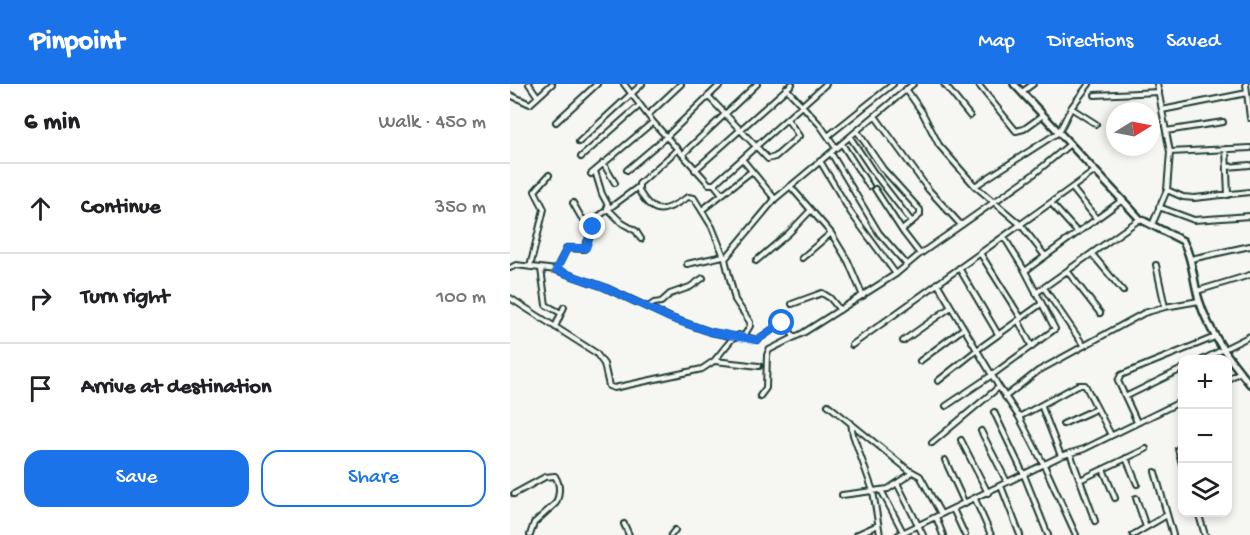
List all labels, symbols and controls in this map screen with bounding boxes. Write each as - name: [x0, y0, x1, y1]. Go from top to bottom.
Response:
- text: Pinpoint: [30, 26, 124, 59]
- text: Map: [978, 30, 1015, 55]
- text: Directions: [1048, 30, 1133, 55]
- text: Saved: [1166, 30, 1220, 55]
- north arrow: [1106, 102, 1160, 156]
- text: 6 min: [24, 108, 80, 139]
- text: Walk · 450 m: [379, 112, 486, 135]
- icon: ahead: [24, 192, 57, 225]
- text: Continue: [81, 195, 161, 221]
- text: 350 m: [435, 197, 486, 220]
- route end: [579, 213, 605, 239]
- icon: right: [24, 282, 57, 315]
- text: Turn right: [81, 285, 169, 311]
- text: 100 m: [436, 287, 486, 310]
- route start: [768, 309, 794, 335]
- map controls: [1178, 355, 1232, 517]
- button: +: [1178, 355, 1232, 409]
- icon: arrive: [24, 372, 57, 405]
- text: Arrive at destination: [81, 375, 271, 401]
- button: −: [1178, 409, 1232, 463]
- button: Save: [24, 450, 249, 507]
- button: Share: [261, 450, 486, 507]
- button: layers: [1178, 463, 1232, 517]

